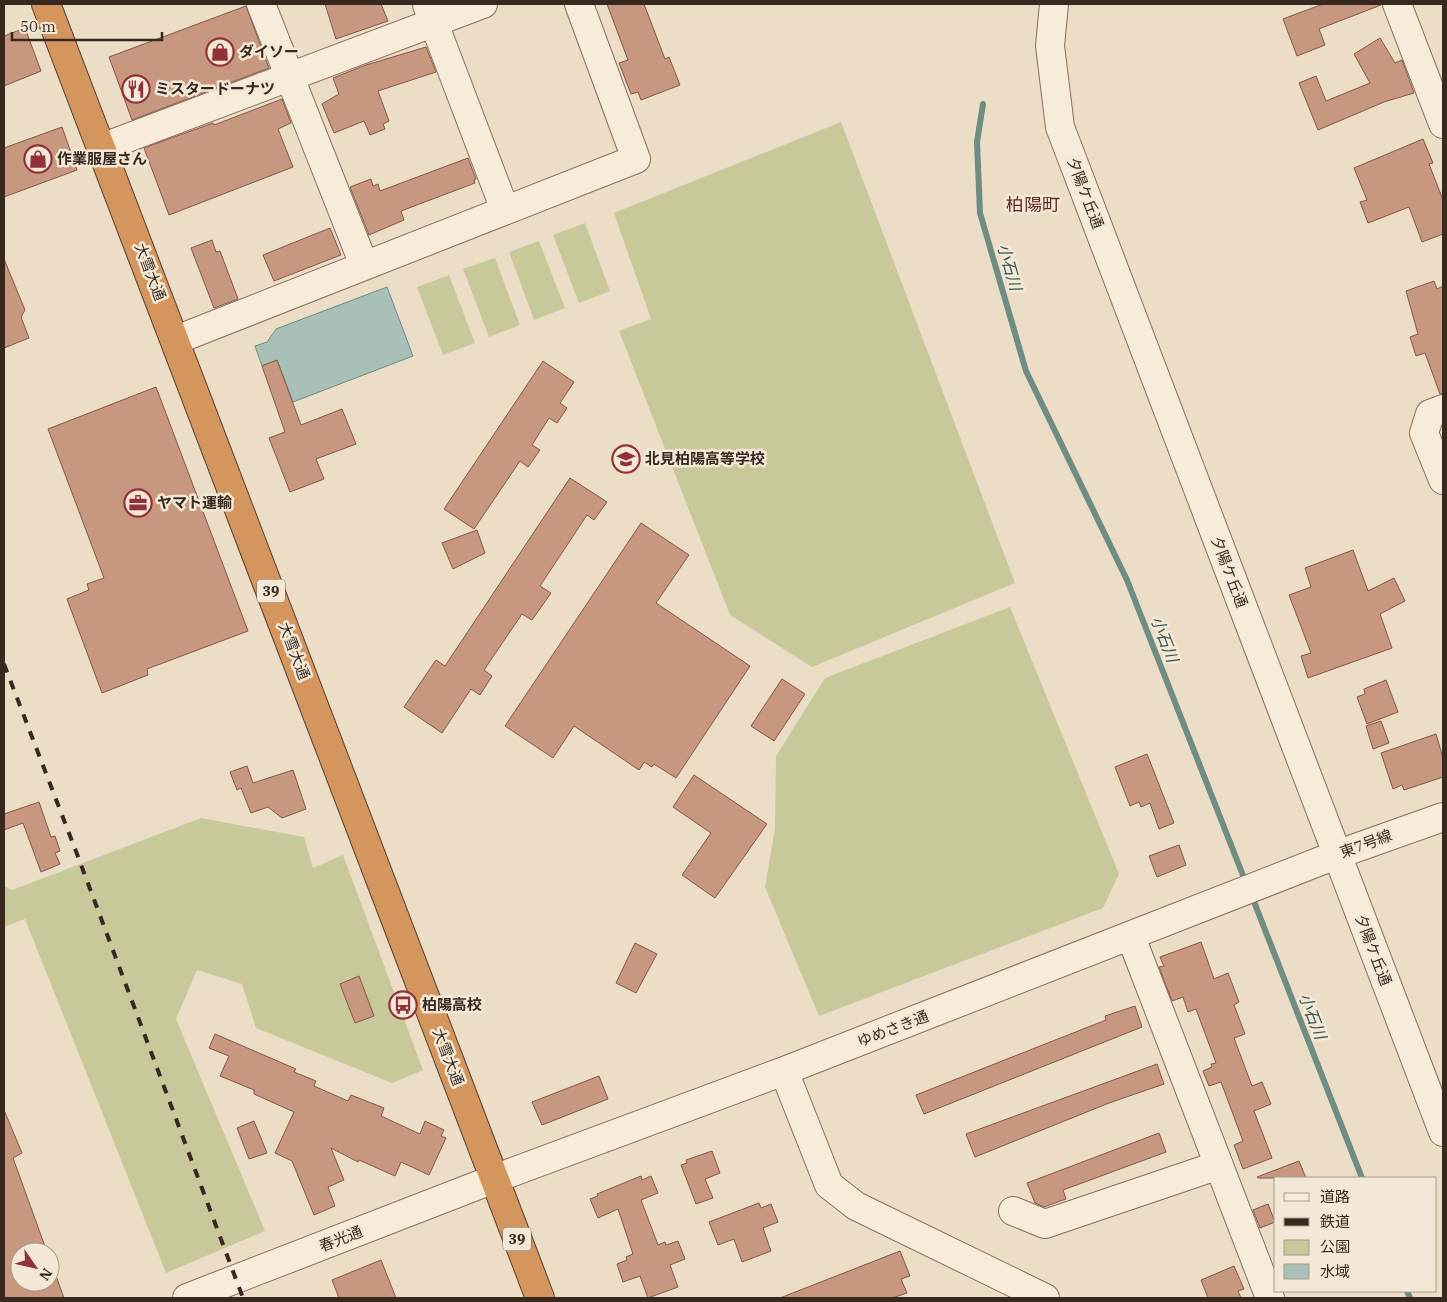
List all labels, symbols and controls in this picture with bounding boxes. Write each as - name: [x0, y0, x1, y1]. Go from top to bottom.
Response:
- scale bar: [12, 10, 162, 42]
- text: 50 m: [20, 17, 56, 36]
- shop icon: ダイソー: [205, 37, 235, 67]
- place label: ダイソー: [239, 42, 299, 61]
- restaurant icon: ミスタードーナツ: [121, 74, 151, 104]
- place label: ミスタードーナツ: [155, 79, 275, 98]
- shop icon: 作業服屋さん: [23, 144, 53, 174]
- place label: 作業服屋さん: [57, 149, 147, 168]
- street label: 夕陽ケ丘通: [1063, 154, 1108, 231]
- district label: 柏陽町: [1006, 193, 1060, 216]
- street label: 大雪大通: [131, 240, 170, 303]
- water label: 小石川: [994, 241, 1027, 295]
- school or university icon: 北見柏陽高等学校: [611, 444, 641, 474]
- place label: 北見柏陽高等学校: [645, 449, 765, 468]
- office icon: ヤマト運輸: [123, 488, 153, 518]
- place label: ヤマト運輸: [157, 493, 232, 512]
- street label: 夕陽ケ丘通: [1207, 533, 1252, 610]
- road number: 39: [257, 580, 285, 602]
- water label: 小石川: [1147, 613, 1184, 667]
- street label: 大雪大通: [275, 619, 314, 682]
- street label: 東7号線: [1337, 825, 1394, 862]
- street label: 夕陽ケ丘通: [1351, 911, 1396, 988]
- bus stop icon: 柏陽高校: [388, 990, 418, 1020]
- water label: 小石川: [1295, 990, 1332, 1044]
- place label: 柏陽高校: [422, 995, 482, 1014]
- street label: ゆめさき通: [854, 1006, 931, 1051]
- street label: 大雪大通: [429, 1025, 468, 1088]
- legend: [1274, 1177, 1437, 1292]
- text: 道路: [1320, 1187, 1350, 1206]
- text: 鉄道: [1320, 1212, 1350, 1231]
- street label: 春光通: [316, 1222, 365, 1255]
- road number: 39: [503, 1228, 531, 1250]
- text: 公園: [1320, 1237, 1350, 1256]
- north arrow: [10, 1242, 60, 1292]
- text: 水域: [1320, 1262, 1350, 1281]
- text: N: [35, 1265, 56, 1284]

